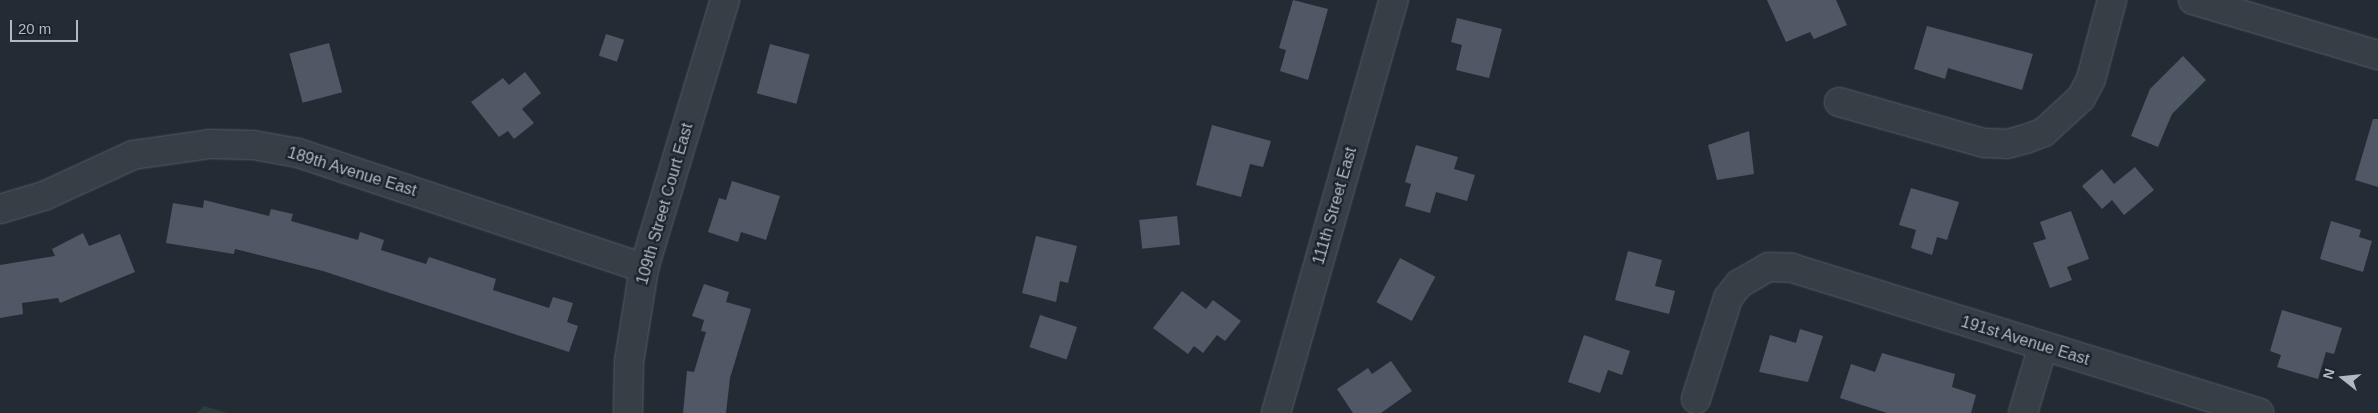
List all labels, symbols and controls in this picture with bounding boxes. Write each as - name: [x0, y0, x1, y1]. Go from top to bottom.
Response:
- scale bar: [12, 10, 80, 42]
- text: 20 m: [18, 20, 51, 37]
- street label: 109th Street Court East: [633, 121, 697, 287]
- street label: 189th Avenue East: [285, 143, 419, 201]
- street label: 111th Street East: [1309, 145, 1361, 267]
- street label: 191st Avenue East: [1958, 312, 2092, 370]
- north arrow: [2318, 353, 2368, 403]
- text: N: [2319, 367, 2338, 381]

